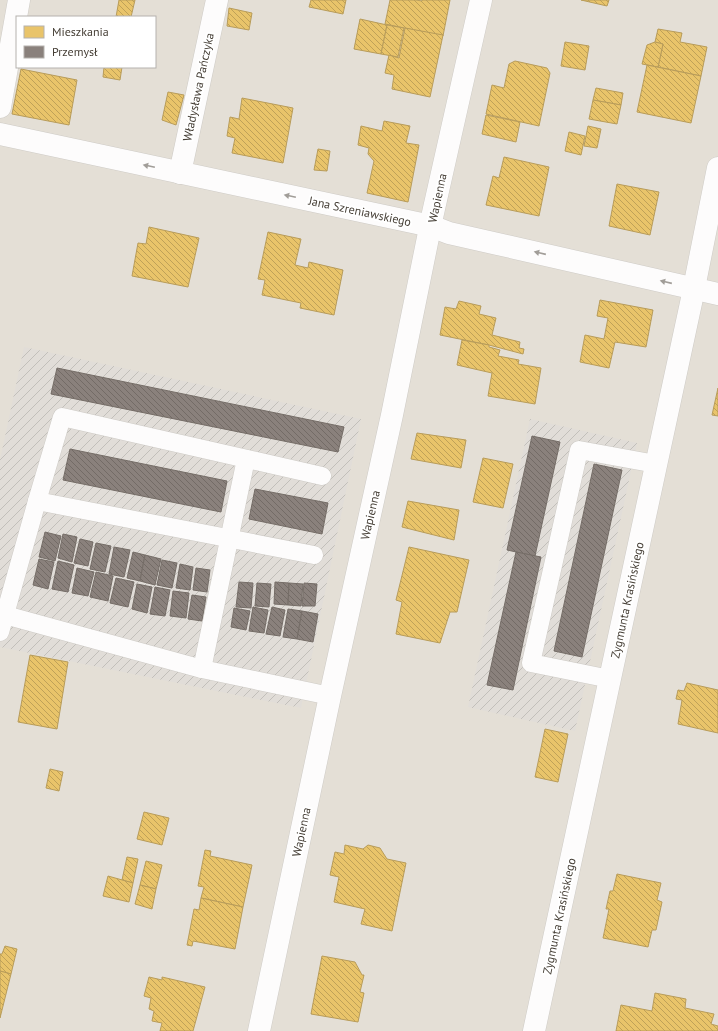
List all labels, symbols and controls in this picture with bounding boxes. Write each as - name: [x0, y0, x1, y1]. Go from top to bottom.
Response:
- legend: [16, 16, 156, 68]
- text: Mieszkania: [52, 24, 109, 39]
- street label: Władysława Pańczyka: [179, 31, 217, 143]
- text: Przemysł: [52, 44, 98, 59]
- one-way arrow: [143, 163, 155, 169]
- street label: Wapienna: [424, 172, 450, 224]
- one-way arrow: [284, 193, 296, 199]
- street label: Jana Szreniawskiego: [306, 193, 413, 229]
- one-way arrow: [533, 250, 546, 256]
- one-way arrow: [660, 279, 673, 285]
- street label: Wapienna: [357, 489, 383, 541]
- street label: Zygmunta Krasińskiego: [607, 540, 647, 660]
- street label: Wapienna: [288, 806, 314, 858]
- street label: Zygmunta Krasińskiego: [539, 856, 579, 976]

